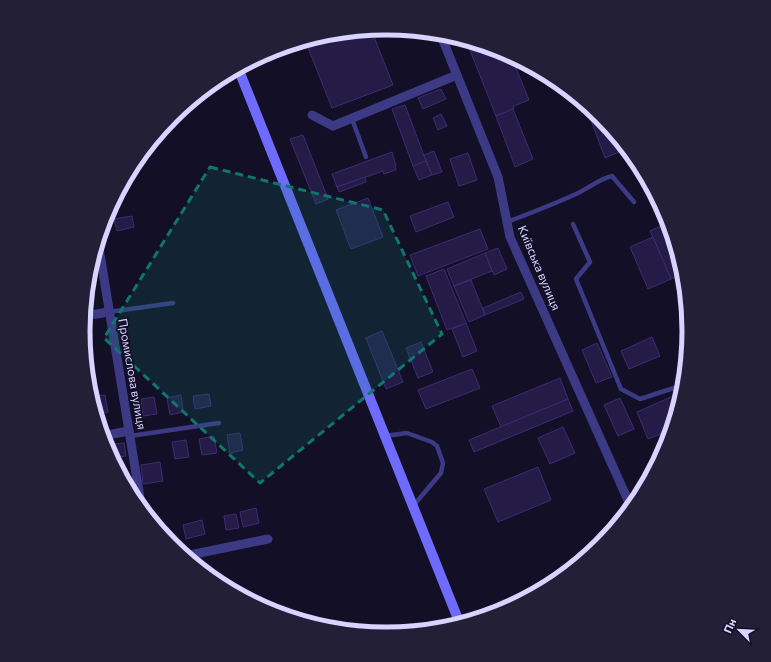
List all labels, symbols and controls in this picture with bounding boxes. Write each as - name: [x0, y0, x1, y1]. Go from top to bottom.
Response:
- street label: Київська вулиця: [516, 223, 564, 312]
- street label: Промислова вулиця: [116, 317, 150, 431]
- north arrow: [719, 610, 759, 650]
- text: Пн: [721, 616, 738, 635]

